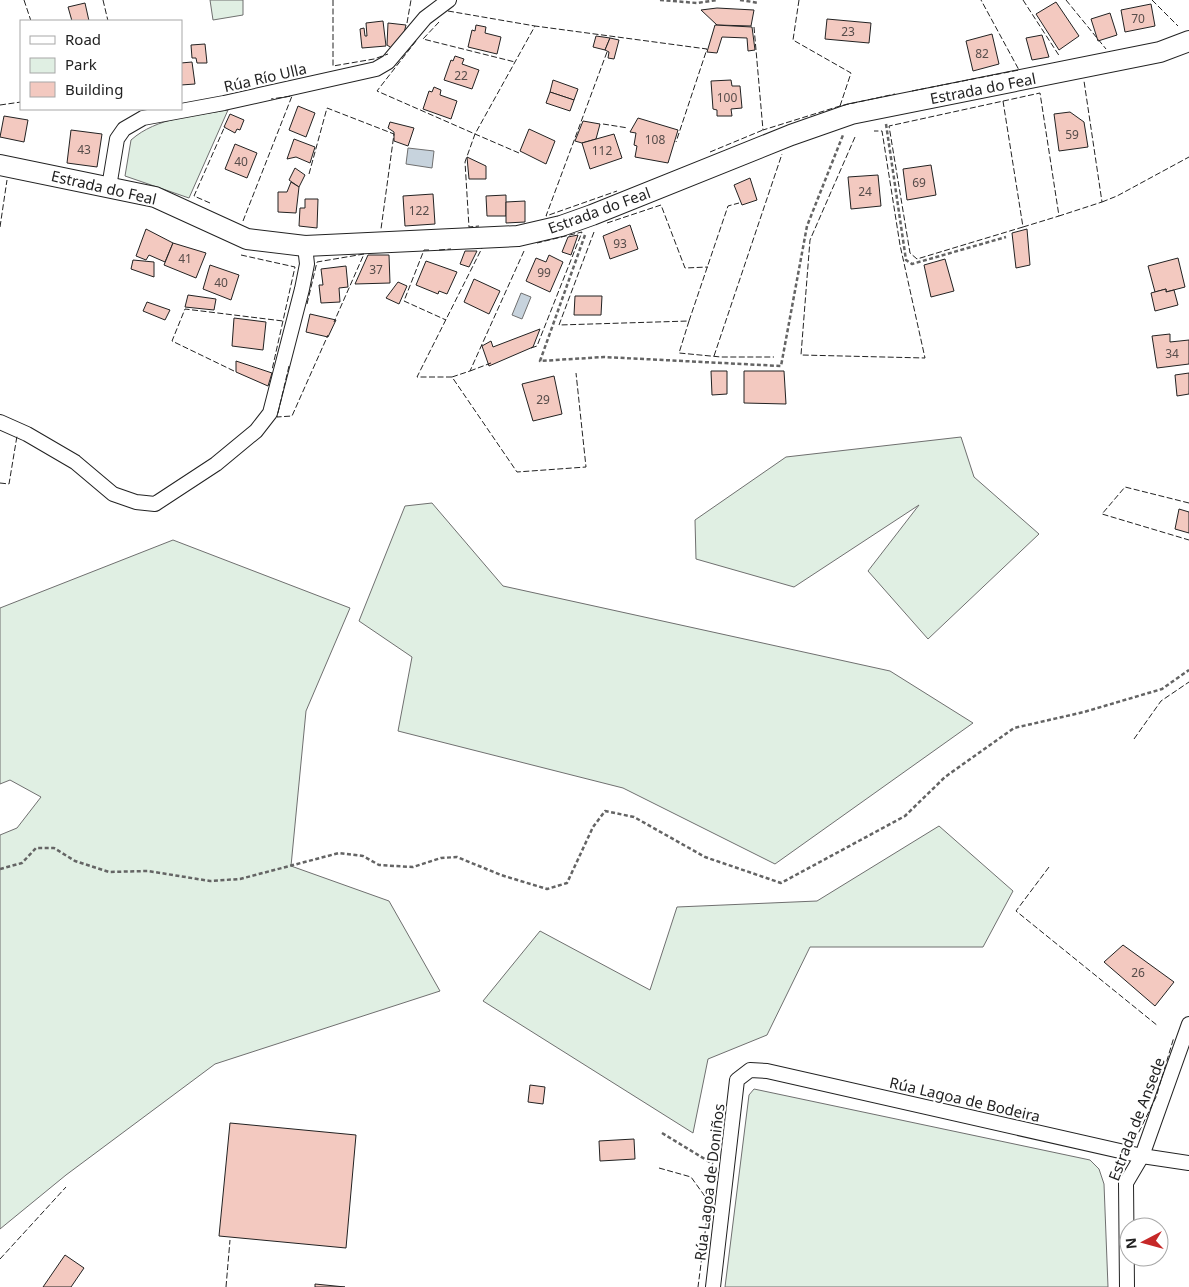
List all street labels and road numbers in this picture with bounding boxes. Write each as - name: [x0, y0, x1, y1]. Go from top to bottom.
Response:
- street label: Rúa Río Ulla: [222, 58, 308, 96]
- street label: Estrada do Feal: [928, 68, 1038, 108]
- street label: Estrada do Feal: [49, 165, 159, 209]
- street label: Estrada do Feal: [545, 182, 653, 238]
- street label: Estrada de Ansede: [1103, 1054, 1169, 1184]
- street label: Rúa Lagoa de Bodeira: [888, 1072, 1042, 1126]
- street label: Rúa Lagoa de Doniños: [689, 1102, 729, 1262]

